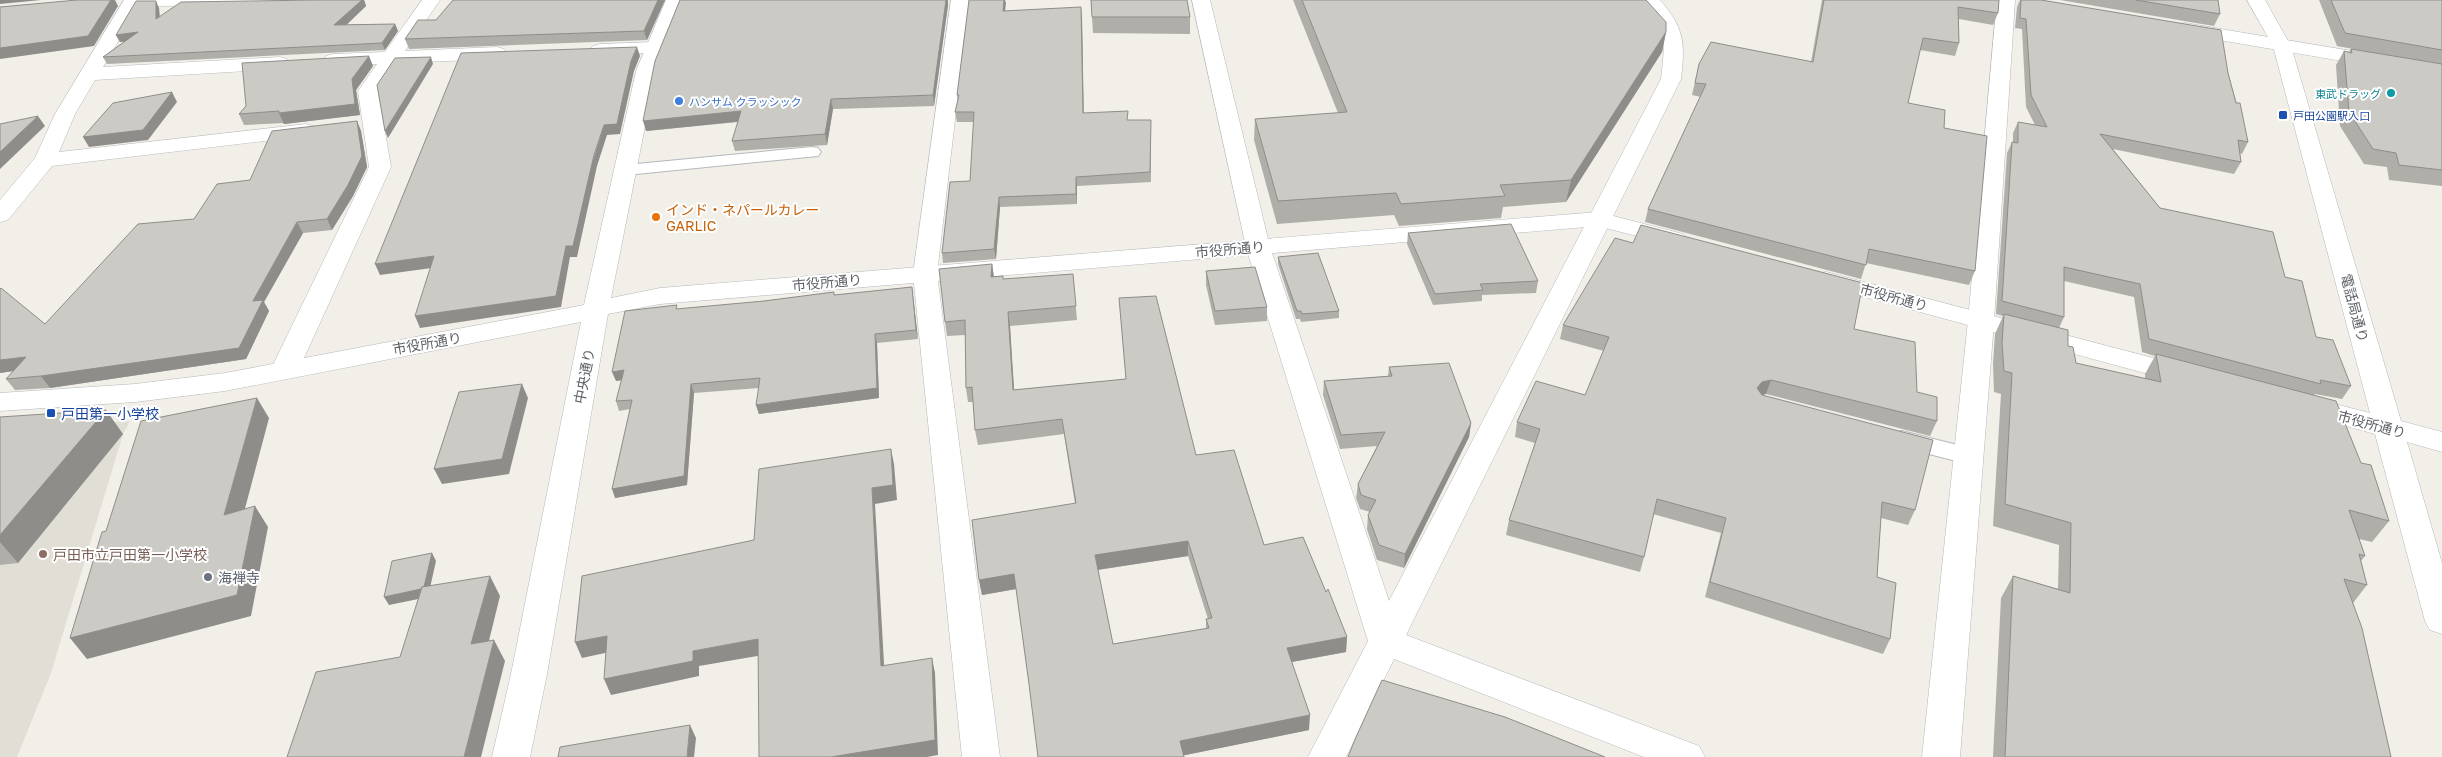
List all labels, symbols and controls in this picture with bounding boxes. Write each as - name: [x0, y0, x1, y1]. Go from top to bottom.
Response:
- place label: 東武ドラッグ: [2315, 87, 2381, 100]
- marker: 東武ドラッグ: [2385, 87, 2397, 99]
- marker: ハンサム クラッシック: [673, 95, 685, 107]
- place label: ハンサム クラッシック: [689, 95, 802, 108]
- marker: 戸田公園駅入口: [2277, 109, 2289, 121]
- place label: 戸田公園駅入口: [2293, 109, 2370, 122]
- place label: インド・ネパールカレー GARLIC: [666, 201, 820, 234]
- marker: インド・ネパールカレー GARLIC: [650, 211, 662, 223]
- street label: 市役所通り: [1194, 237, 1266, 261]
- street label: 市役所通り: [791, 270, 863, 294]
- street label: 電話局通り: [2338, 272, 2372, 344]
- street label: 市役所通り: [1858, 280, 1930, 314]
- street label: 市役所通り: [391, 329, 463, 357]
- street label: 中央通り: [570, 347, 598, 405]
- place label: 戸田第一小学校: [61, 405, 159, 422]
- marker: 戸田第一小学校: [45, 407, 57, 419]
- street label: 市役所通り: [2336, 407, 2408, 441]
- place label: 戸田市立戸田第一小学校: [53, 546, 207, 563]
- marker: 戸田市立戸田第一小学校: [37, 548, 49, 560]
- place label: 海禅寺: [218, 569, 260, 586]
- marker: 海禅寺: [202, 571, 214, 583]

